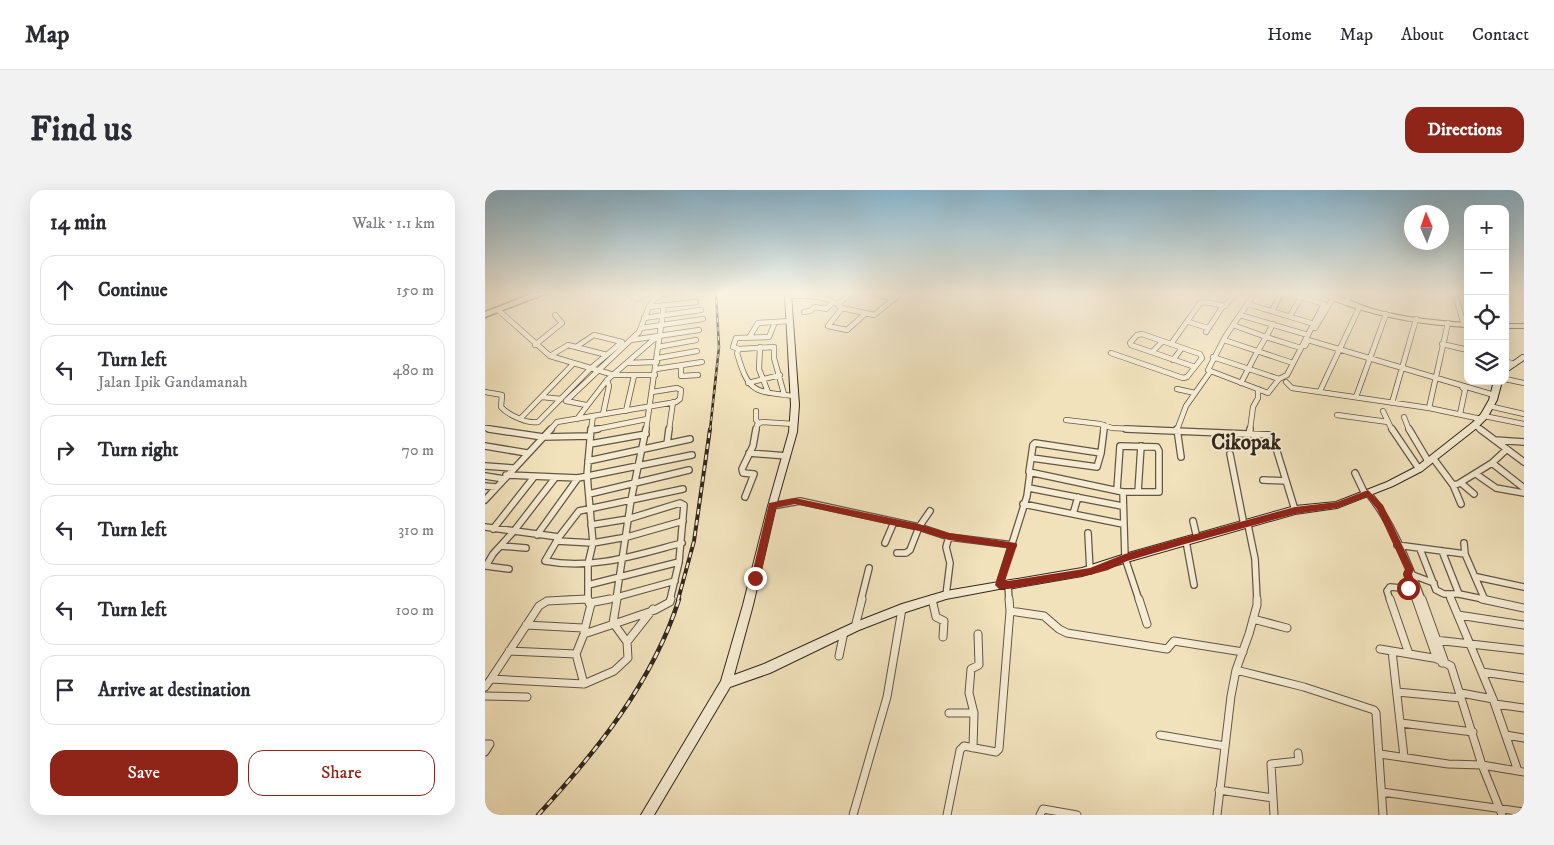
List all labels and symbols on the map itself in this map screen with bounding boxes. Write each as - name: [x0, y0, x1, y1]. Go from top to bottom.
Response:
- north arrow: [1404, 205, 1449, 250]
- district label: Cikopak: [1211, 430, 1281, 456]
- route end: [744, 567, 767, 590]
- route start: [1397, 577, 1420, 600]

